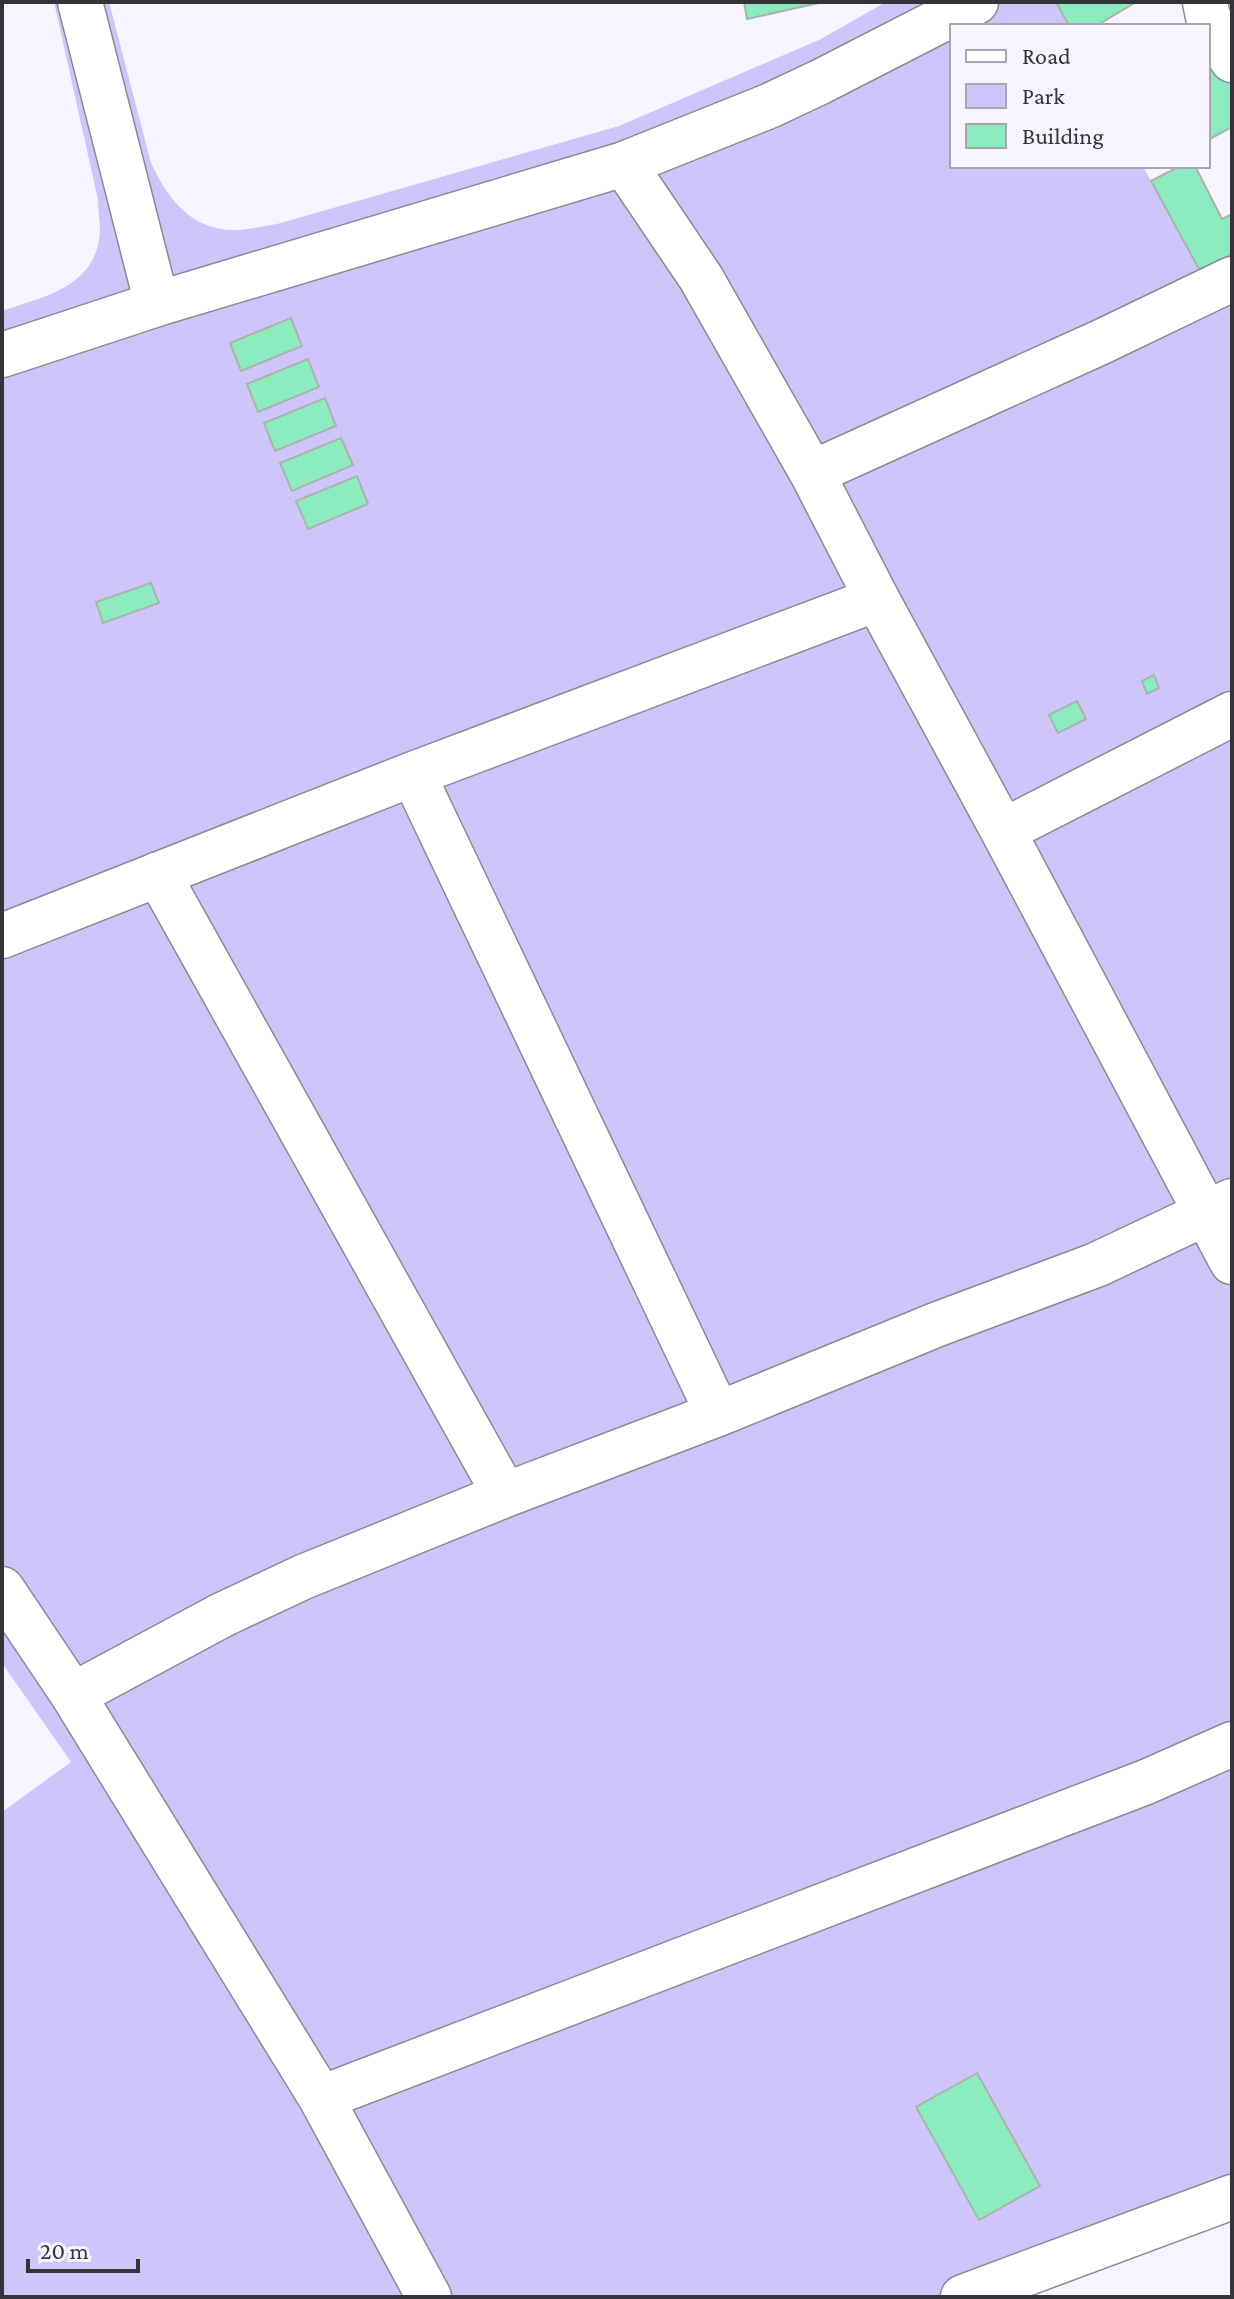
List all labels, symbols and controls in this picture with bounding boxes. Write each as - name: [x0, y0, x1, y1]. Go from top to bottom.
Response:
- legend: [950, 24, 1210, 168]
- text: Road: [1022, 42, 1071, 69]
- text: Park: [1022, 82, 1065, 109]
- text: Building: [1022, 122, 1104, 149]
- scale bar: [28, 2223, 138, 2273]
- text: 20 m: [40, 2237, 89, 2264]

